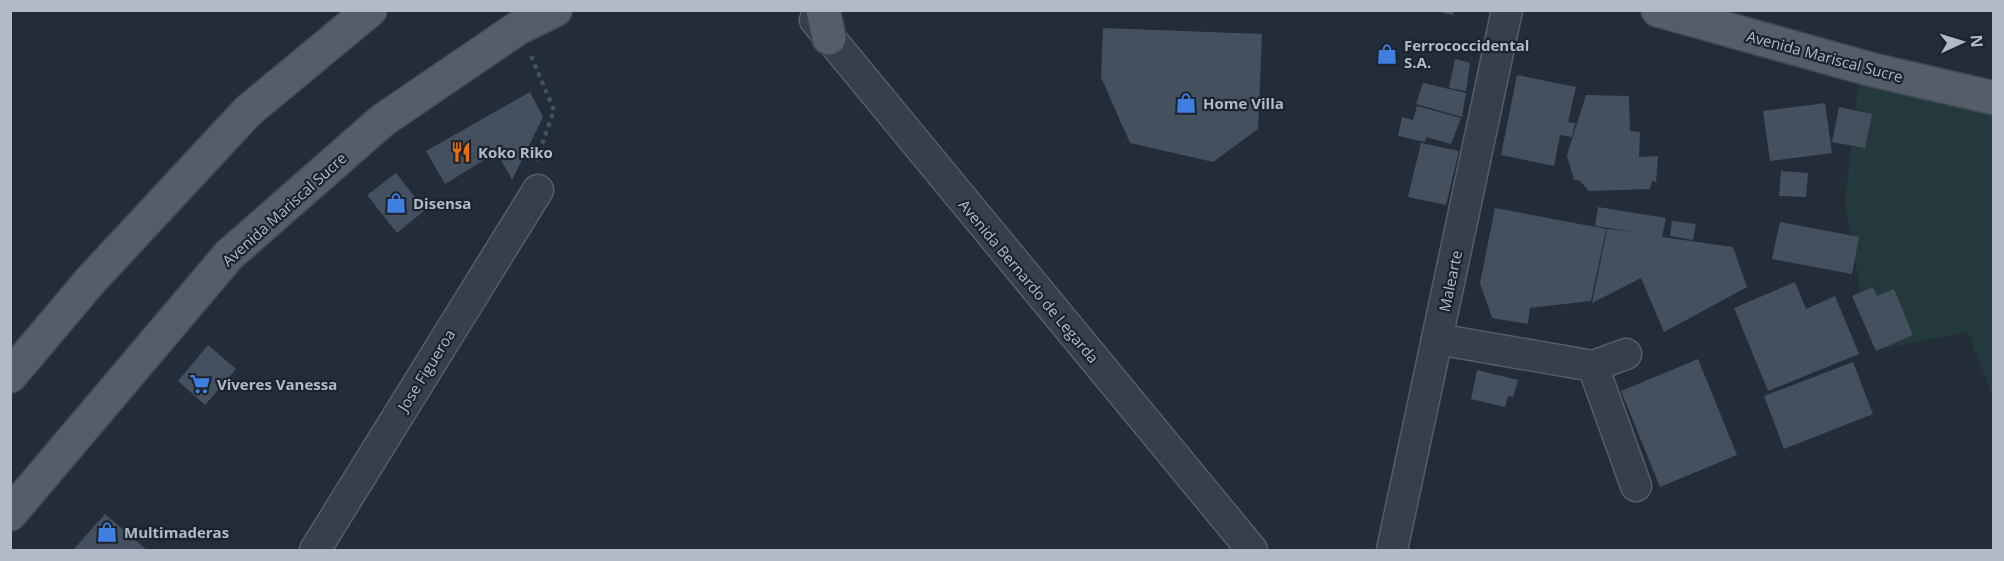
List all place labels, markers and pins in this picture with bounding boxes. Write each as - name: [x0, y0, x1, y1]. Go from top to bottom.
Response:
- place label: Ferrococcidental S.A.: [1404, 35, 1529, 72]
- shop icon: Ferrococcidental S.A.: [1375, 42, 1399, 66]
- shop icon: Home Villa: [1174, 91, 1198, 115]
- place label: Home Villa: [1203, 93, 1284, 113]
- restaurant icon: Koko Riko: [449, 140, 473, 164]
- place label: Koko Riko: [478, 142, 553, 162]
- shop icon: Disensa: [384, 191, 408, 215]
- place label: Disensa: [413, 193, 471, 213]
- supermarket icon: Viveres Vanessa: [188, 372, 212, 396]
- place label: Viveres Vanessa: [217, 374, 337, 394]
- shop icon: Multimaderas: [95, 520, 119, 544]
- place label: Multimaderas: [124, 522, 229, 542]

